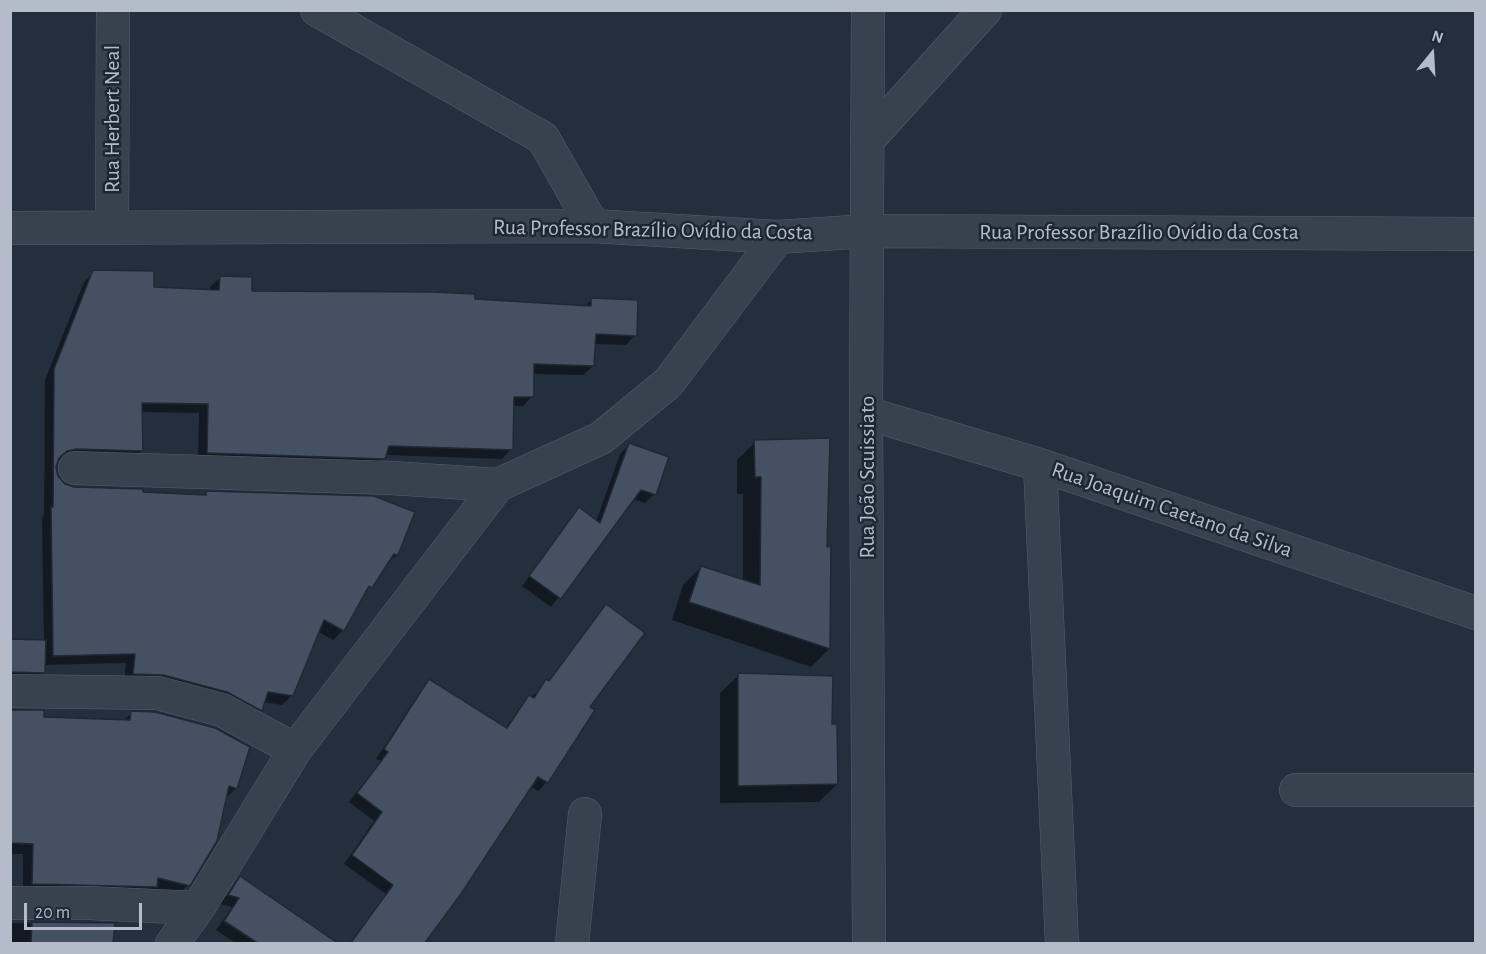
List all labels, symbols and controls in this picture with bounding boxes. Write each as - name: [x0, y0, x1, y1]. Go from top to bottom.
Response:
- north arrow: [1402, 24, 1462, 84]
- text: N: [1430, 28, 1445, 46]
- street label: Rua Herbert Neal: [99, 45, 125, 193]
- street label: Rua Professor Brazílio Ovídio da Costa: [493, 214, 813, 246]
- street label: Rua Professor Brazílio Ovídio da Costa: [979, 219, 1299, 245]
- street label: Rua João Scuissiato: [854, 396, 880, 558]
- street label: Rua Joaquim Caetano da Silva: [1048, 456, 1296, 564]
- scale bar: [27, 891, 146, 929]
- text: 20 m: [35, 904, 70, 922]

